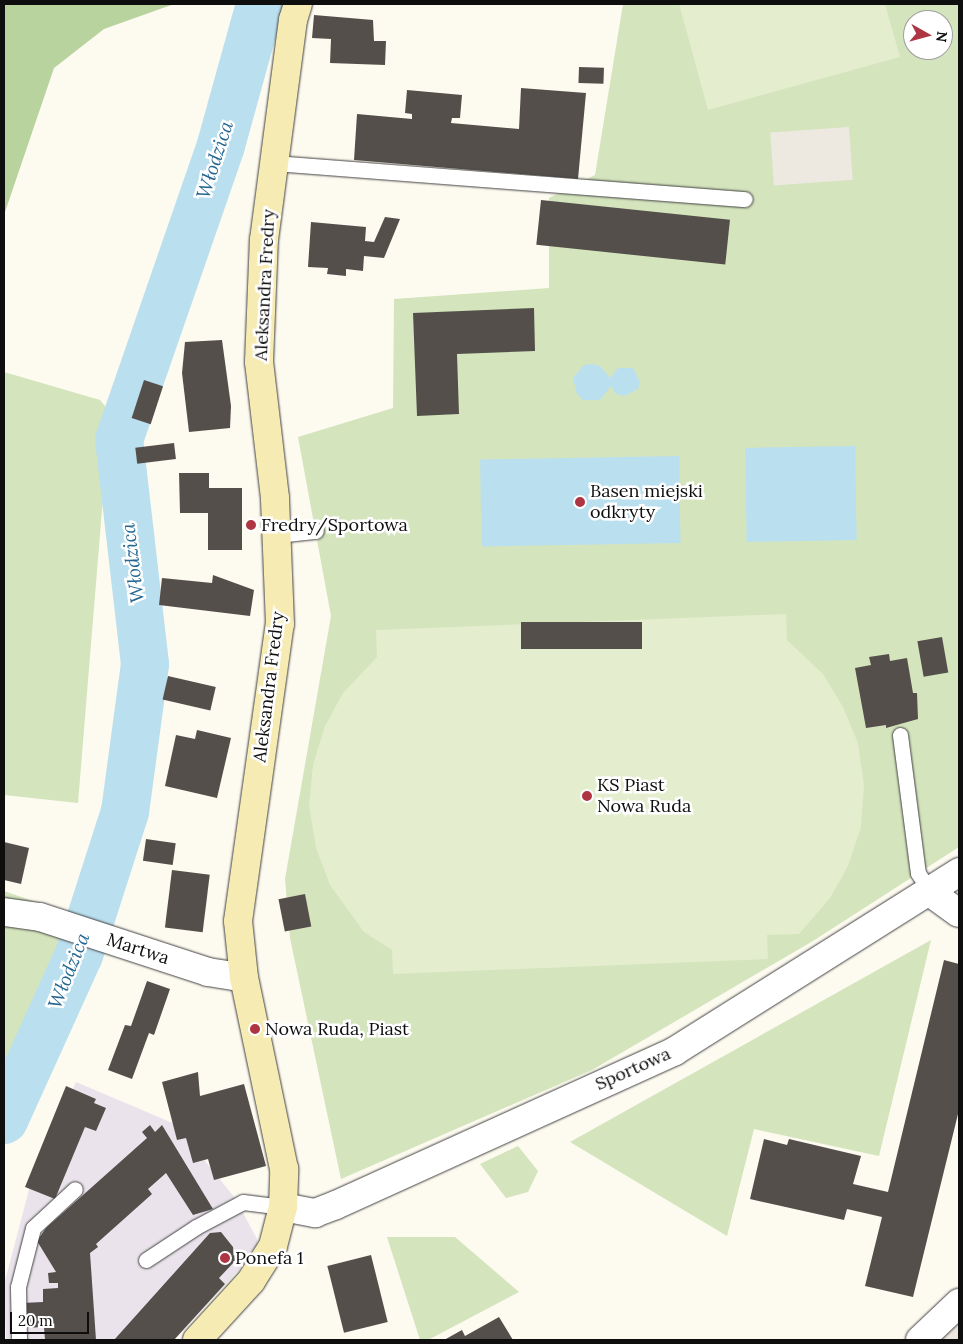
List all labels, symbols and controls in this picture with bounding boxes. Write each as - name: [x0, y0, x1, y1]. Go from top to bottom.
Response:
- north arrow: [903, 10, 953, 60]
- text: N: [932, 30, 951, 43]
- water label: Włodzica: [192, 118, 238, 202]
- street label: Aleksandra Fredry: [250, 209, 280, 361]
- place label: Basen miejski odkryty: [590, 481, 703, 524]
- marker: Basen miejski odkryty: [574, 496, 586, 508]
- place label: Fredry/Sportowa: [261, 514, 408, 536]
- marker: Fredry/Sportowa: [245, 519, 257, 531]
- water label: Włodzica: [117, 522, 149, 604]
- street label: Aleksandra Fredry: [249, 610, 289, 764]
- place label: KS Piast Nowa Ruda: [597, 775, 691, 818]
- marker: KS Piast Nowa Ruda: [581, 790, 593, 802]
- street label: Martwa: [104, 929, 172, 969]
- water label: Włodzica: [43, 930, 95, 1012]
- place label: Nowa Ruda, Piast: [265, 1018, 409, 1040]
- marker: Nowa Ruda, Piast: [249, 1023, 261, 1035]
- street label: Sportowa: [592, 1043, 674, 1095]
- place label: Ponefa 1: [235, 1247, 304, 1269]
- marker: Ponefa 1: [219, 1252, 231, 1264]
- scale bar: [12, 1302, 91, 1334]
- text: 20 m: [18, 1311, 53, 1330]

